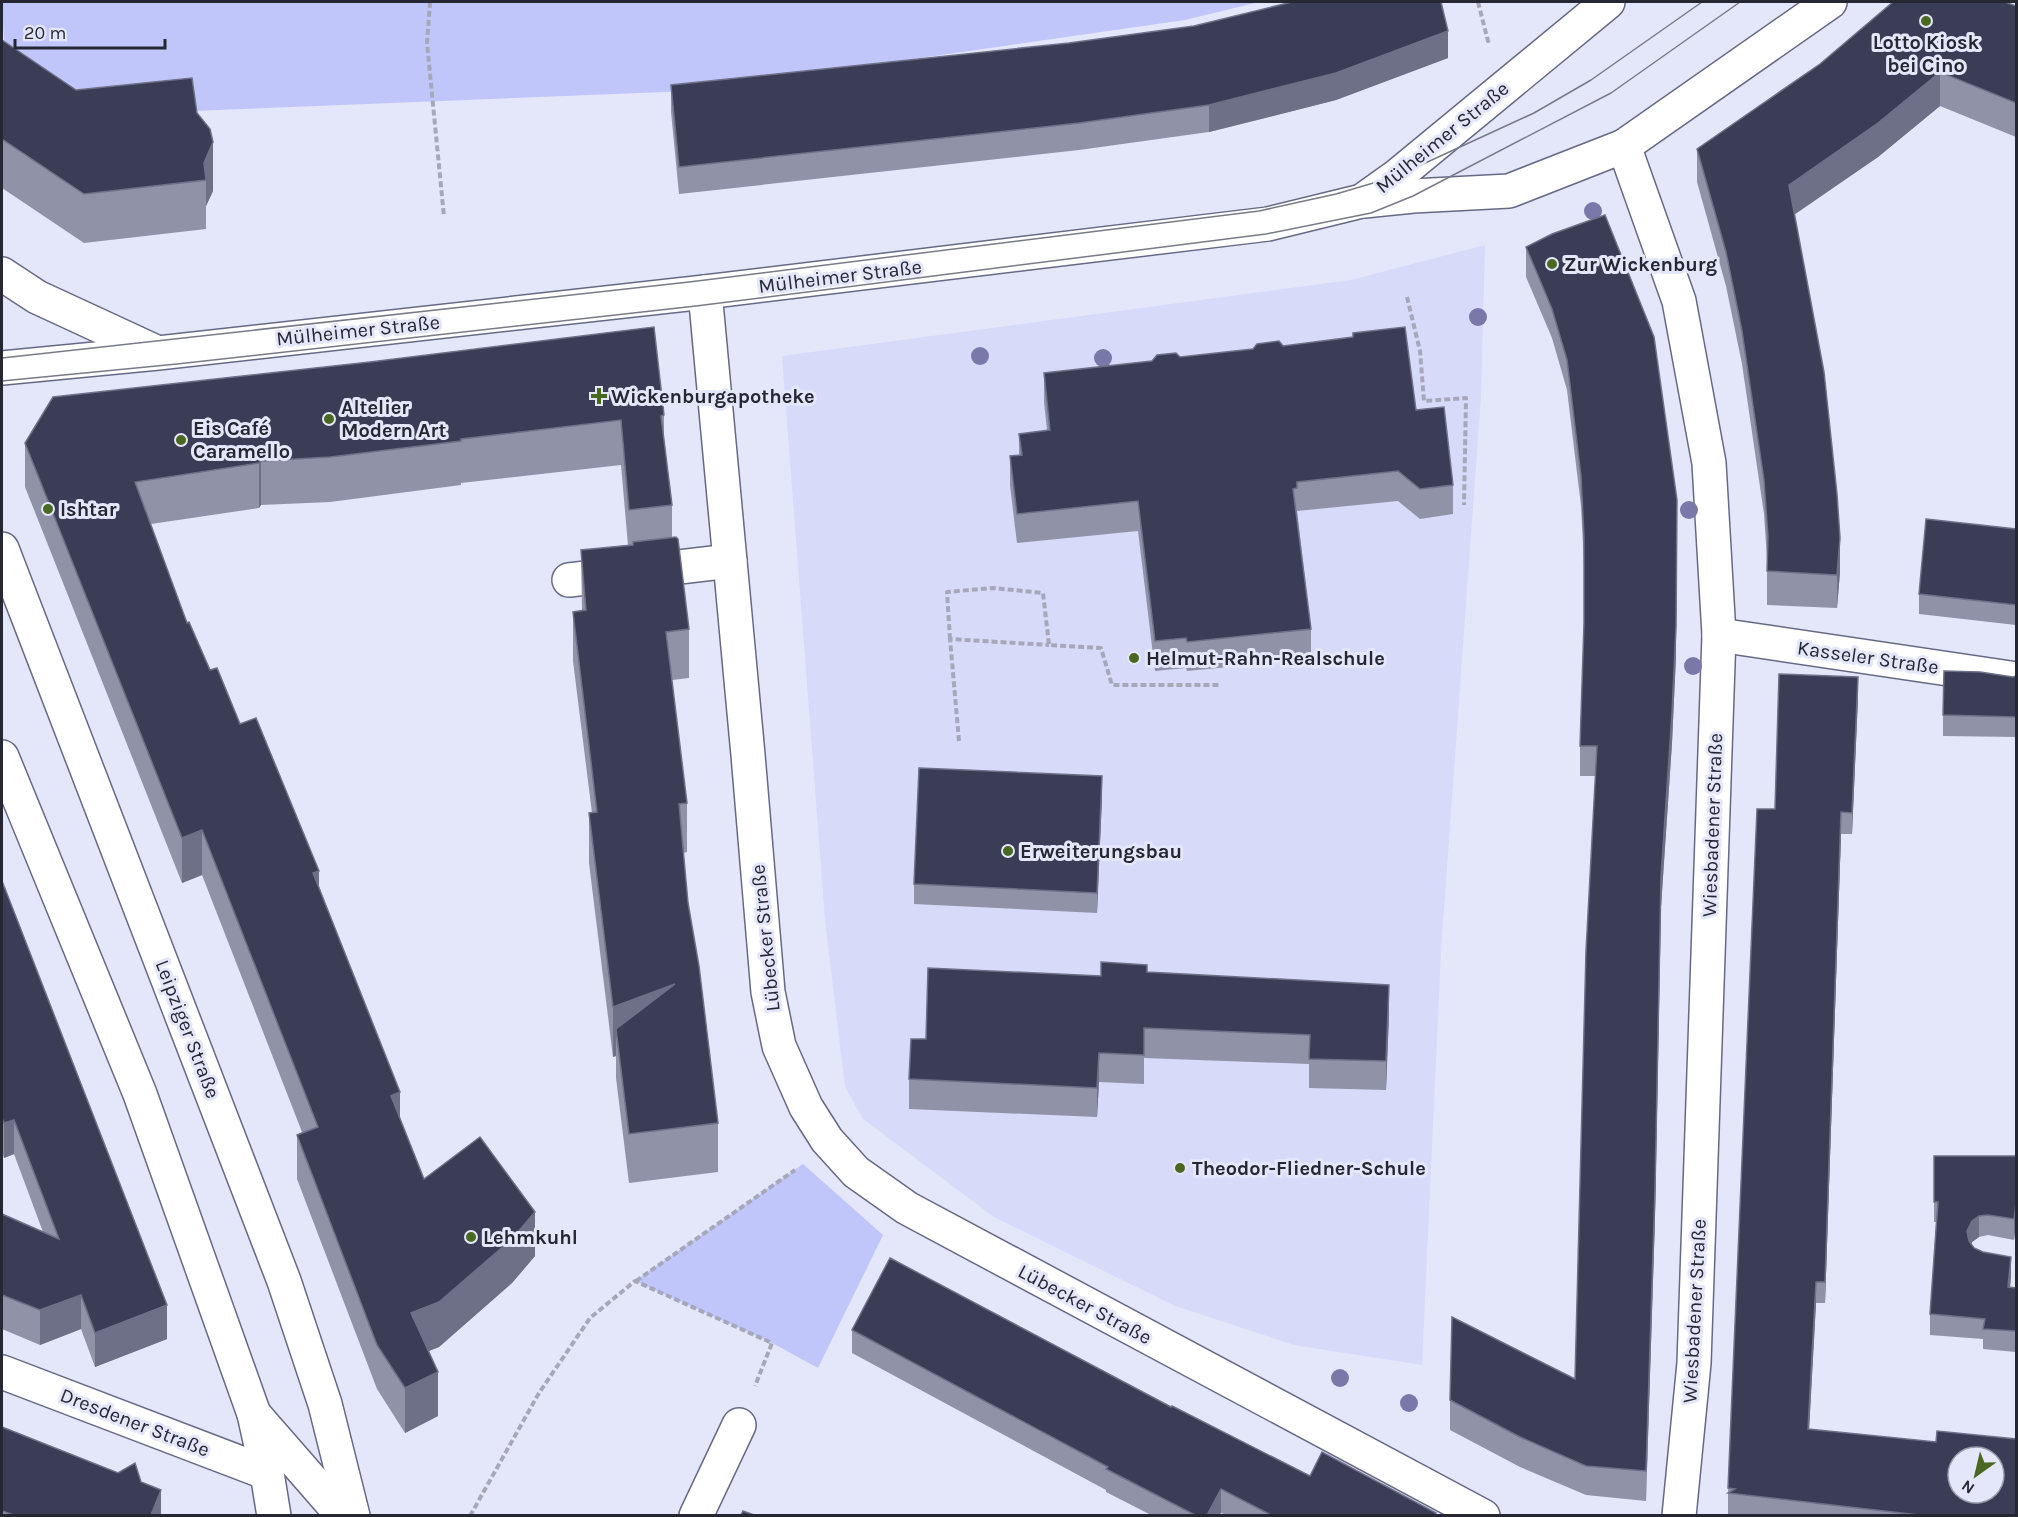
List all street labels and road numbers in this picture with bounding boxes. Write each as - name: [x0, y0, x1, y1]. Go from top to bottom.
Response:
- street label: Mülheimer Straße: [1371, 77, 1513, 198]
- street label: Mülheimer Straße: [757, 255, 923, 298]
- street label: Mülheimer Straße: [275, 310, 441, 351]
- street label: Kasseler Straße: [1796, 636, 1940, 679]
- street label: Wiesbadener Straße: [1698, 733, 1727, 918]
- street label: Lübecker Straße: [746, 863, 785, 1013]
- street label: Leipziger Straße: [151, 957, 225, 1102]
- street label: Wiesbadener Straße: [1678, 1218, 1711, 1404]
- street label: Lübecker Straße: [1014, 1260, 1155, 1349]
- street label: Dresdener Straße: [57, 1383, 213, 1462]

